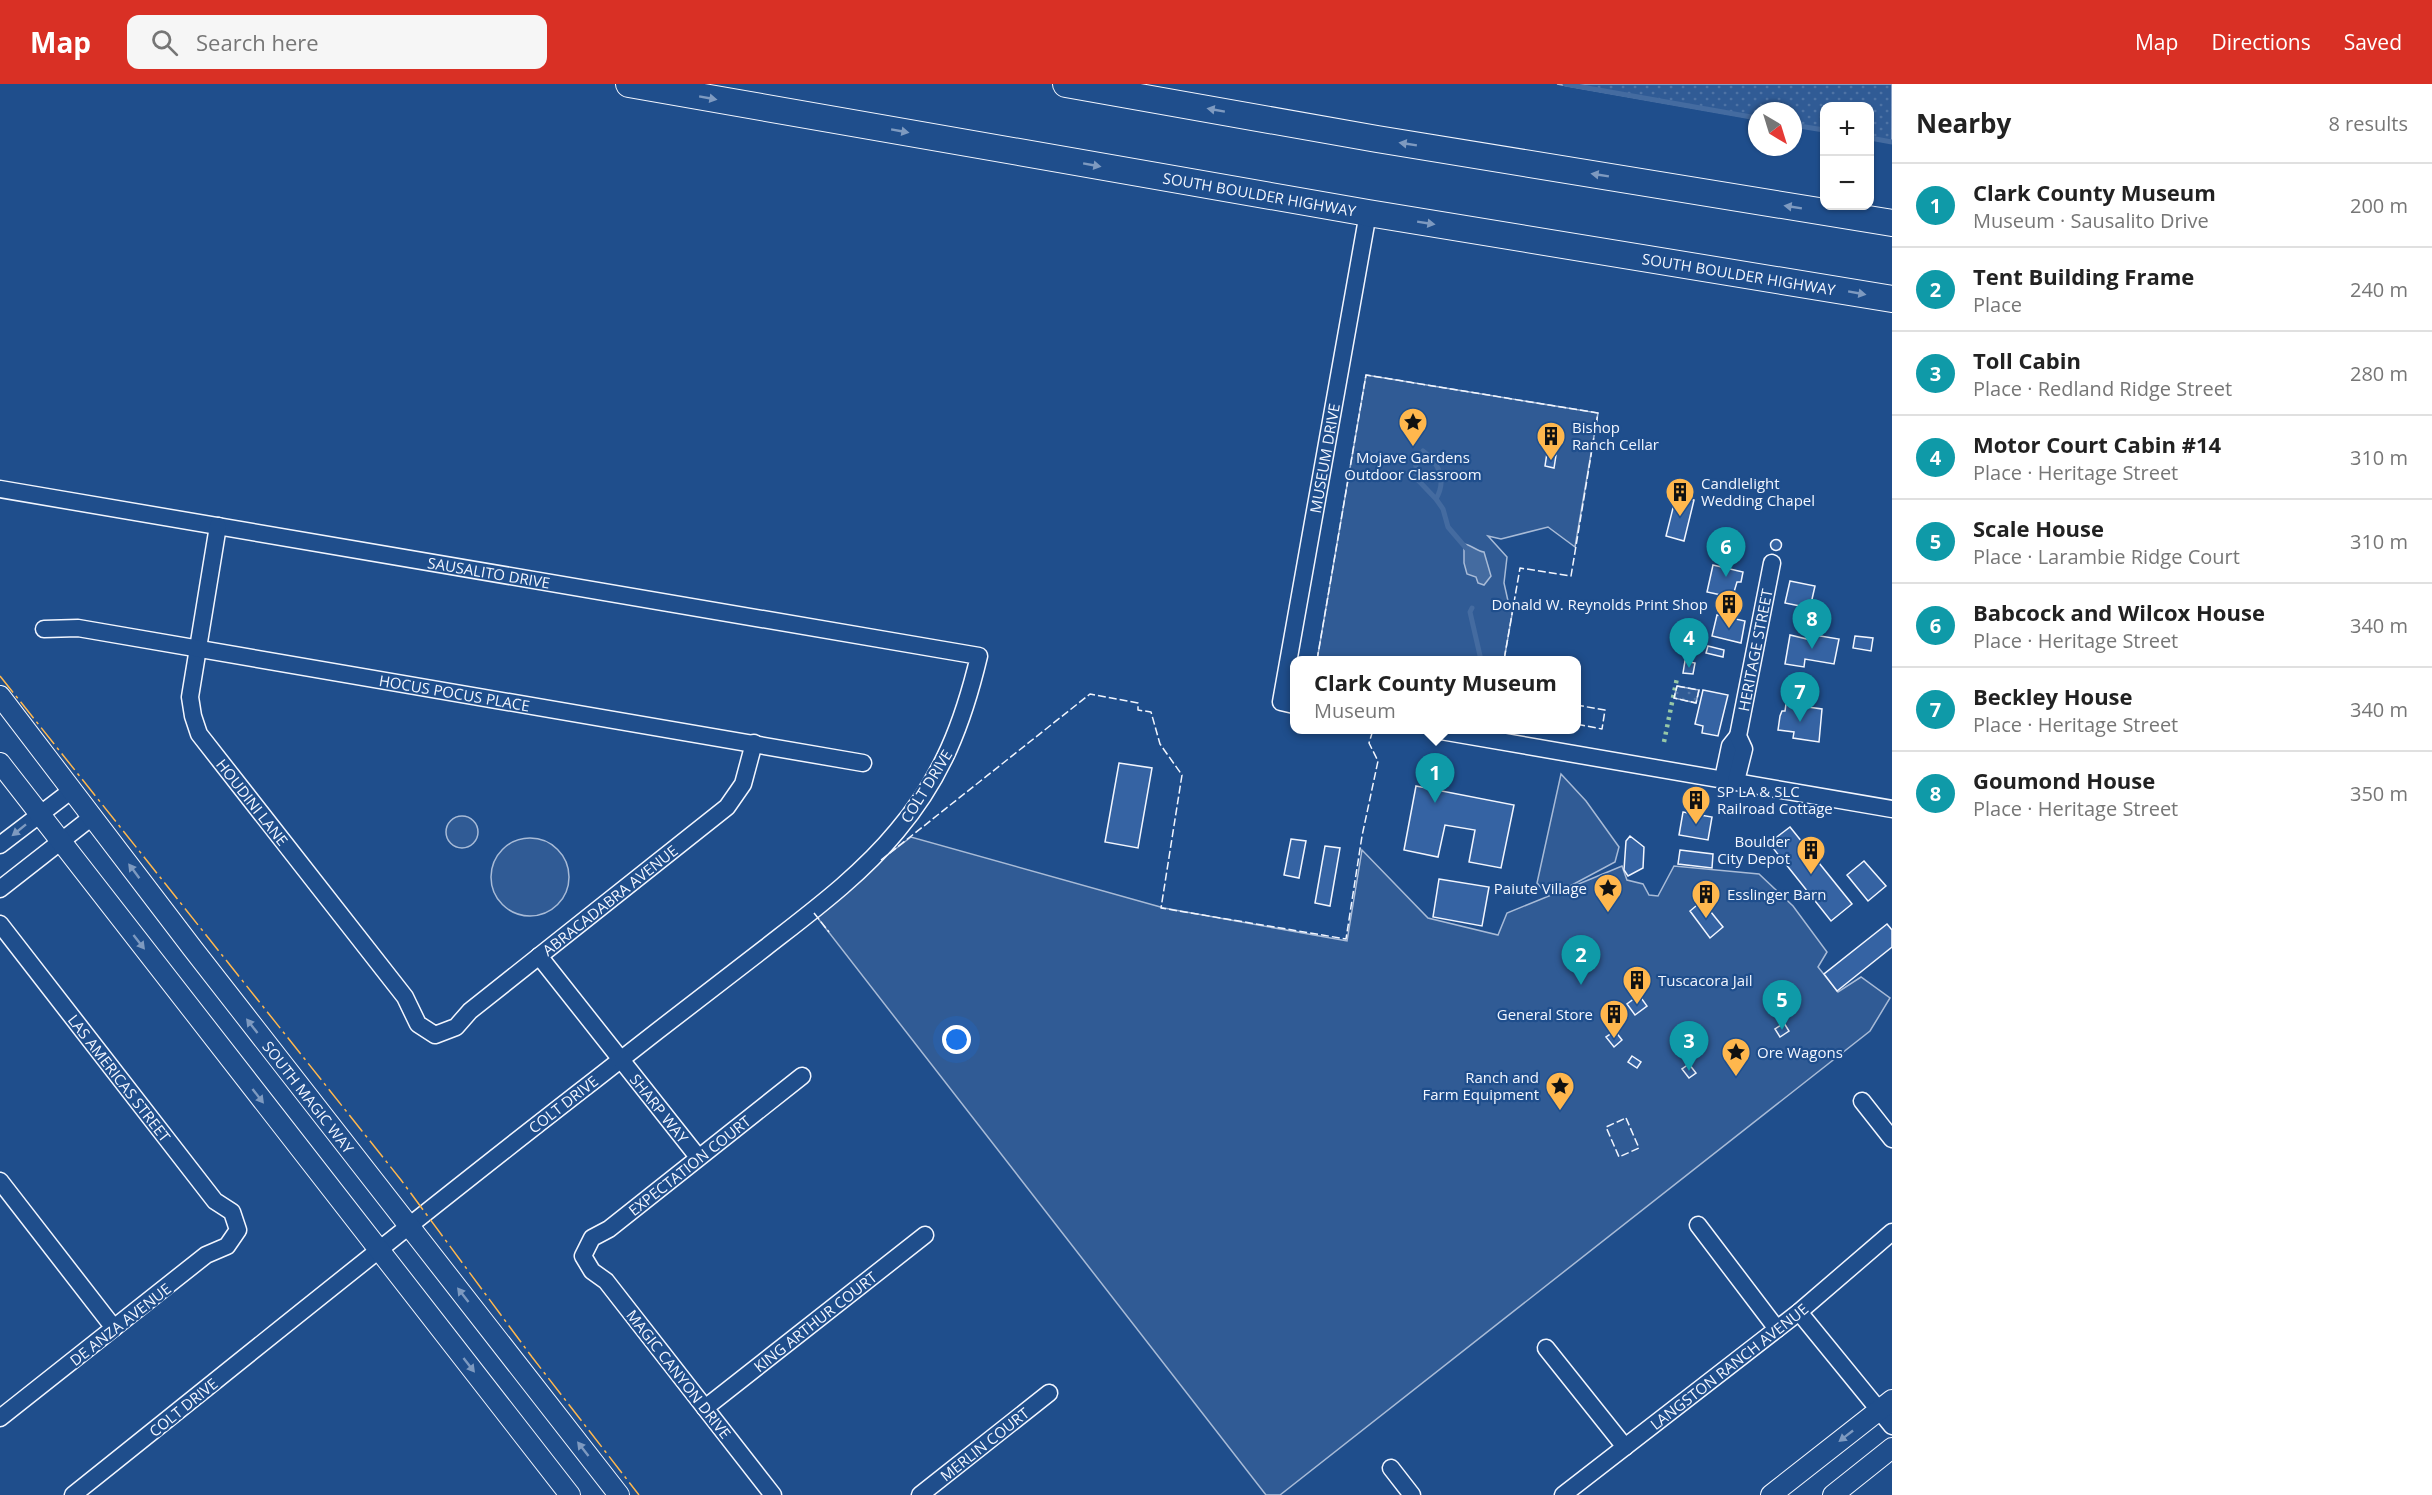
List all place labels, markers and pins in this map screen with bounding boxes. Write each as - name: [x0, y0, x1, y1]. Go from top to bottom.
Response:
- place icon: Mojave Gardens Outdoor Classroom: [1397, 406, 1429, 448]
- place label: Bishop Ranch Cellar: [1572, 417, 1659, 454]
- building icon: Bishop Ranch Cellar: [1535, 420, 1567, 462]
- place label: Mojave Gardens Outdoor Classroom: [1344, 447, 1482, 484]
- place label: Candlelight Wedding Chapel: [1701, 473, 1815, 510]
- building icon: Candlelight Wedding Chapel: [1664, 476, 1696, 518]
- pin: 6: [1706, 528, 1746, 577]
- building icon: Donald W. Reynolds Print Shop: [1713, 588, 1745, 630]
- place label: Donald W. Reynolds Print Shop: [1492, 594, 1708, 614]
- pin: 8: [1792, 600, 1832, 649]
- pin: 4: [1670, 618, 1708, 668]
- pin: 7: [1780, 672, 1820, 722]
- pin: 1: [1416, 754, 1454, 803]
- place label: SP LA & SLC Railroad Cottage: [1717, 781, 1833, 818]
- building icon: SP LA & SLC Railroad Cottage: [1680, 784, 1712, 826]
- place label: Boulder City Depot: [1717, 831, 1790, 868]
- building icon: Boulder City Depot: [1795, 834, 1827, 876]
- place icon: Paiute Village: [1592, 872, 1624, 914]
- place label: Paiute Village: [1494, 878, 1587, 898]
- building icon: Esslinger Barn: [1690, 878, 1722, 920]
- place label: Esslinger Barn: [1727, 884, 1826, 904]
- pin: 2: [1562, 936, 1600, 985]
- building icon: Tuscacora Jail: [1621, 964, 1653, 1006]
- place label: Tuscacora Jail: [1658, 970, 1753, 990]
- pin: 5: [1762, 980, 1802, 1030]
- building icon: General Store: [1598, 998, 1630, 1040]
- place label: General Store: [1497, 1004, 1593, 1024]
- pin: 3: [1670, 1022, 1708, 1071]
- place icon: Ore Wagons: [1720, 1036, 1752, 1078]
- place label: Ore Wagons: [1757, 1042, 1843, 1062]
- place label: Ranch and Farm Equipment: [1422, 1067, 1539, 1104]
- place icon: Ranch and Farm Equipment: [1544, 1070, 1576, 1112]

